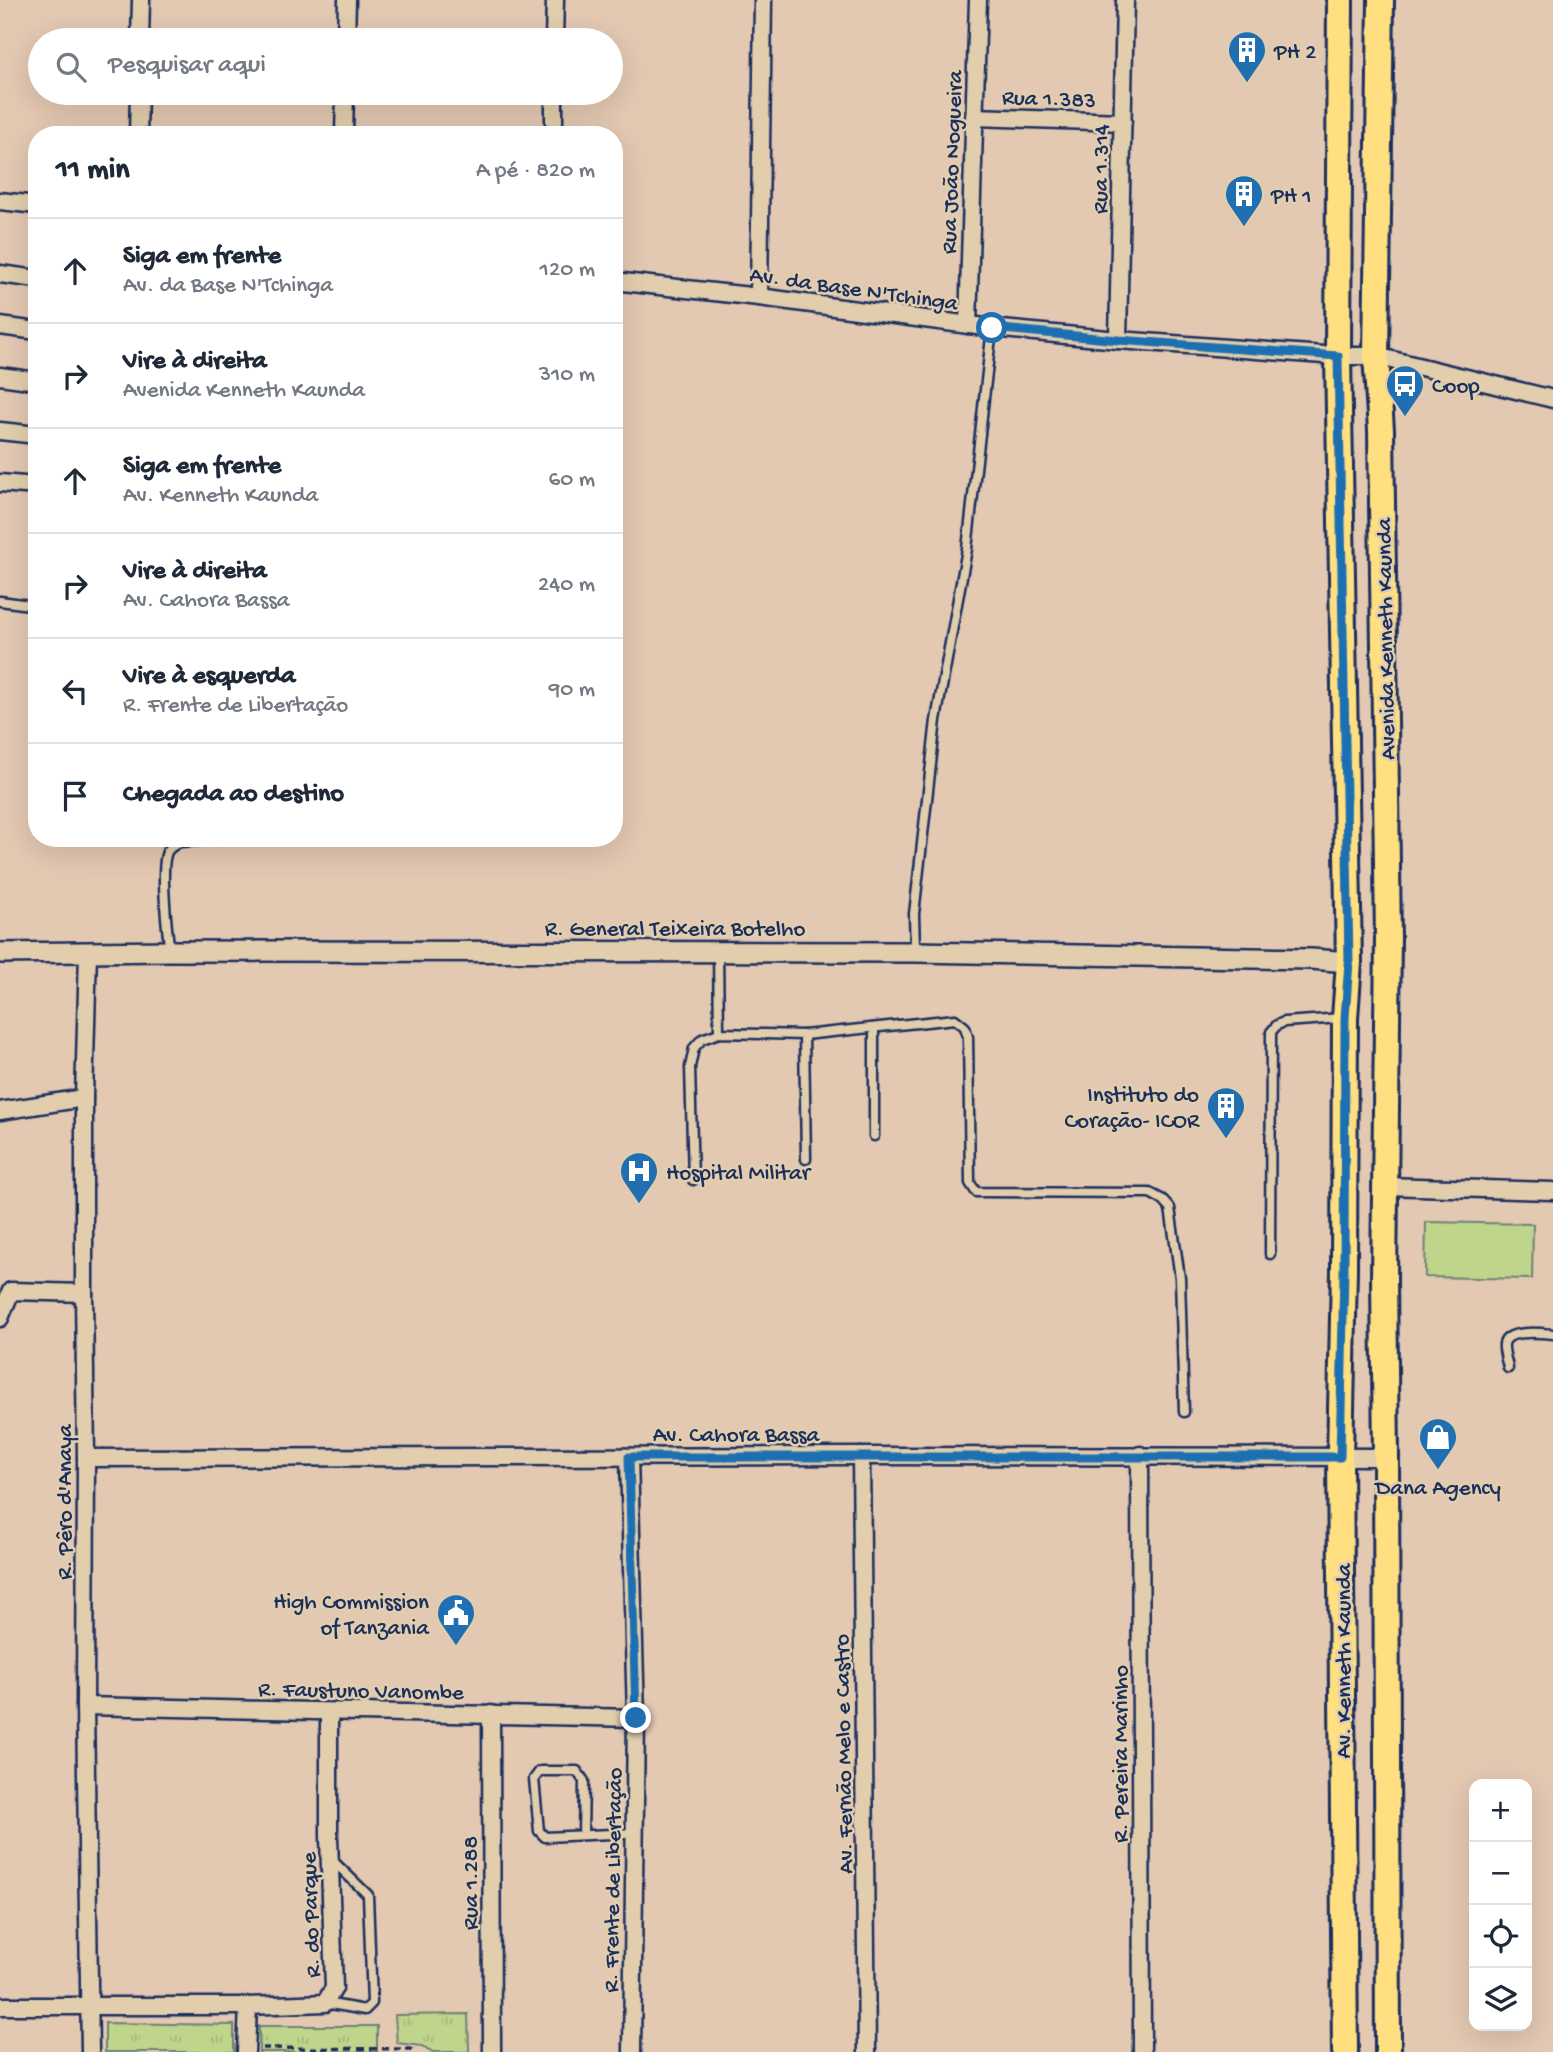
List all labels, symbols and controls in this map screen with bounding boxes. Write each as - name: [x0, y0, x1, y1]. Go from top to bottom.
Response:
- search box: [28, 28, 623, 105]
- building icon: PH 2: [1226, 29, 1268, 84]
- place label: PH 2: [1273, 40, 1317, 67]
- icon: search: [52, 48, 90, 86]
- text: Pesquisar aqui: [108, 51, 266, 82]
- street label: Rua João Nogueira: [937, 69, 970, 255]
- street label: Rua 1.383: [1001, 85, 1096, 116]
- street label: Rua 1.314: [1088, 124, 1117, 214]
- text: 11 min: [56, 154, 129, 189]
- text: A pé · 820 m: [476, 158, 595, 185]
- building icon: PH 1: [1223, 173, 1265, 228]
- place label: PH 1: [1270, 184, 1312, 211]
- text: Siga em frente: [123, 242, 281, 273]
- icon: ahead: [56, 252, 94, 290]
- text: 120 m: [540, 257, 595, 284]
- street label: Av. da Base N'Tchinga: [748, 262, 961, 319]
- text: Av. da Base N'Tchinga: [123, 273, 333, 300]
- route start: [976, 312, 1007, 343]
- text: Vire à direita: [123, 347, 267, 378]
- icon: right: [56, 357, 94, 395]
- text: 310 m: [539, 362, 595, 389]
- bus stop icon: Coop: [1384, 363, 1426, 418]
- place label: Coop: [1432, 374, 1480, 401]
- text: Avenida Kenneth Kaunda: [123, 378, 365, 405]
- text: Siga em frente: [123, 452, 281, 483]
- icon: ahead: [56, 462, 94, 500]
- text: 60 m: [549, 467, 595, 494]
- text: Av. Kenneth Kaunda: [123, 483, 318, 510]
- street label: Avenida Kenneth Kaunda: [1372, 516, 1403, 760]
- text: Vire à direita: [123, 557, 267, 588]
- icon: right: [56, 567, 94, 605]
- text: 240 m: [538, 572, 595, 599]
- text: Av. Cahora Bassa: [123, 588, 290, 615]
- text: Vire à esquerda: [123, 662, 296, 693]
- icon: left: [56, 672, 94, 710]
- text: 90 m: [549, 677, 595, 704]
- text: R. Frente de Libertação: [123, 693, 348, 720]
- icon: arrive: [56, 777, 94, 815]
- text: Chegada ao destino: [123, 780, 344, 811]
- street label: R. General Teixeira Botelho: [545, 917, 805, 944]
- place label: Instituto do Coração- ICOR: [1065, 1083, 1200, 1136]
- building icon: Instituto do Coração- ICOR: [1205, 1085, 1247, 1140]
- hospital icon: Hospital Militar: [618, 1150, 660, 1205]
- place label: Hospital Militar: [666, 1161, 812, 1188]
- shop icon: Dana Agency: [1417, 1416, 1459, 1471]
- street label: R. Pêro d'Anaya: [53, 1423, 80, 1580]
- street label: Av. Cahora Bassa: [653, 1423, 820, 1450]
- place label: Dana Agency: [1373, 1476, 1501, 1503]
- street label: Av. Kenneth Kaunda: [1332, 1562, 1359, 1759]
- place label: High Commission of Tanzania: [273, 1590, 430, 1643]
- public building icon: High Commission of Tanzania: [435, 1592, 477, 1647]
- street label: Av. Fernão Melo e Castro: [830, 1634, 861, 1874]
- street label: R. Pereira Marinho: [1109, 1665, 1136, 1843]
- street label: R. Faustuno Vanombe: [258, 1677, 465, 1708]
- route end: [620, 1702, 651, 1733]
- street label: R. Frente de Libertação: [599, 1767, 630, 1993]
- map controls: [1469, 1779, 1532, 2031]
- button: +: [1469, 1779, 1532, 1842]
- street label: Rua 1.288: [459, 1836, 486, 1930]
- button: −: [1469, 1842, 1532, 1905]
- street label: R. do Parque: [297, 1851, 328, 1978]
- button: locate: [1469, 1905, 1532, 1968]
- button: layers: [1469, 1968, 1532, 2031]

